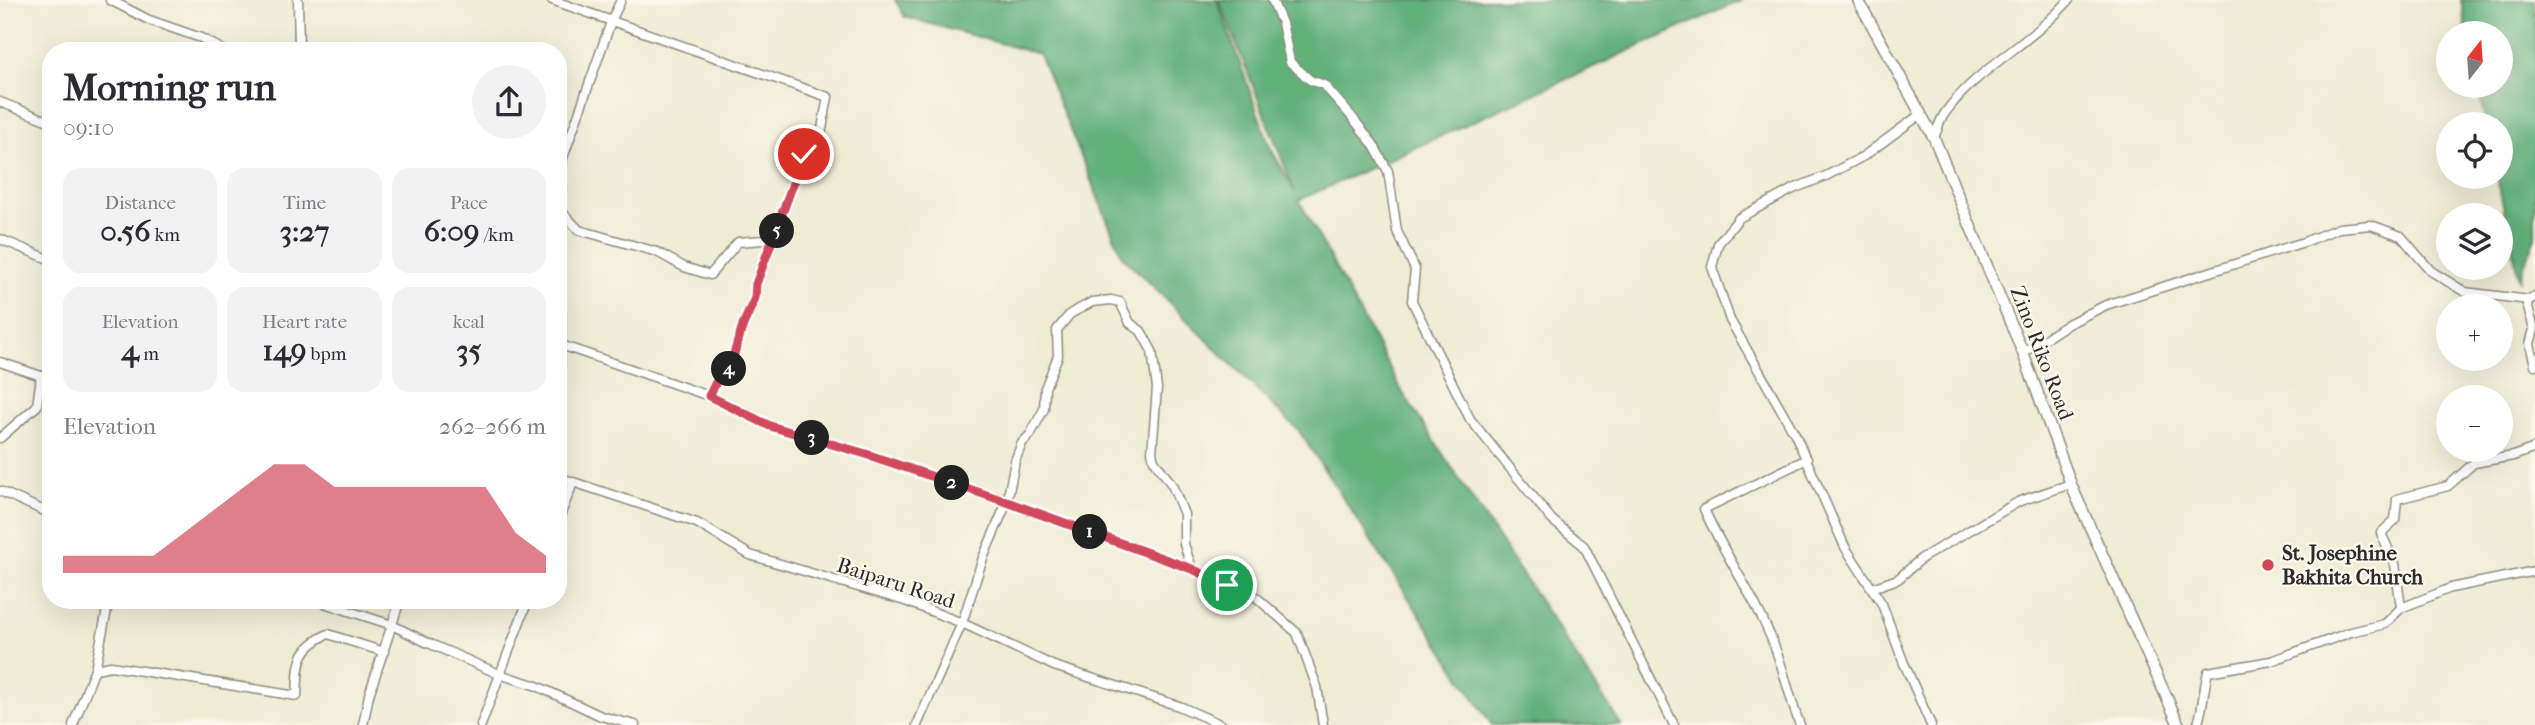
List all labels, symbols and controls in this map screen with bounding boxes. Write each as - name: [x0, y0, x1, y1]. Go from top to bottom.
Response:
- north arrow: [2436, 21, 2513, 98]
- map controls: [2436, 21, 2513, 462]
- text: Morning run: [63, 65, 276, 110]
- button: share: [472, 65, 546, 139]
- button: locate: [2436, 112, 2513, 189]
- text: 09:10: [63, 114, 114, 141]
- pin: [774, 124, 834, 184]
- icon: check: [785, 135, 823, 173]
- text: Distance: [104, 192, 176, 214]
- text: Time: [283, 192, 326, 214]
- text: Pace: [450, 192, 488, 214]
- button: layers: [2436, 203, 2513, 280]
- text: 0.56: [100, 214, 151, 249]
- text: 3:27: [280, 214, 329, 249]
- text: 6:09: [424, 214, 480, 249]
- pin: 5: [760, 214, 794, 248]
- text: 5: [772, 219, 781, 241]
- text: km: [151, 224, 180, 246]
- text: /km: [480, 224, 514, 246]
- street label: Zino Riko Road: [2005, 283, 2079, 424]
- button: +: [2436, 294, 2513, 371]
- text: Elevation: [102, 311, 179, 333]
- text: Heart rate: [262, 311, 347, 333]
- text: kcal: [453, 311, 485, 333]
- text: 4: [121, 333, 139, 368]
- text: 149: [262, 333, 307, 368]
- text: 35: [456, 333, 481, 368]
- text: m: [139, 343, 159, 365]
- text: bpm: [307, 343, 347, 365]
- pin: 4: [712, 352, 746, 386]
- text: 4: [723, 357, 734, 379]
- button: −: [2436, 385, 2513, 462]
- text: Elevation: [63, 413, 156, 440]
- text: 262–266 m: [439, 413, 546, 440]
- pin: 3: [794, 420, 830, 456]
- text: 3: [808, 426, 815, 448]
- pin: 2: [934, 466, 970, 500]
- text: 2: [947, 471, 956, 493]
- pin: 1: [1072, 514, 1108, 550]
- text: 1: [1086, 520, 1093, 542]
- place label: St. Josephine Bakhita Church: [2282, 541, 2423, 589]
- street label: Baiparu Road: [834, 553, 959, 614]
- pin: [1197, 555, 1257, 615]
- marker: St. Josephine Bakhita Church: [2260, 557, 2276, 573]
- icon: arrive: [1208, 566, 1246, 604]

